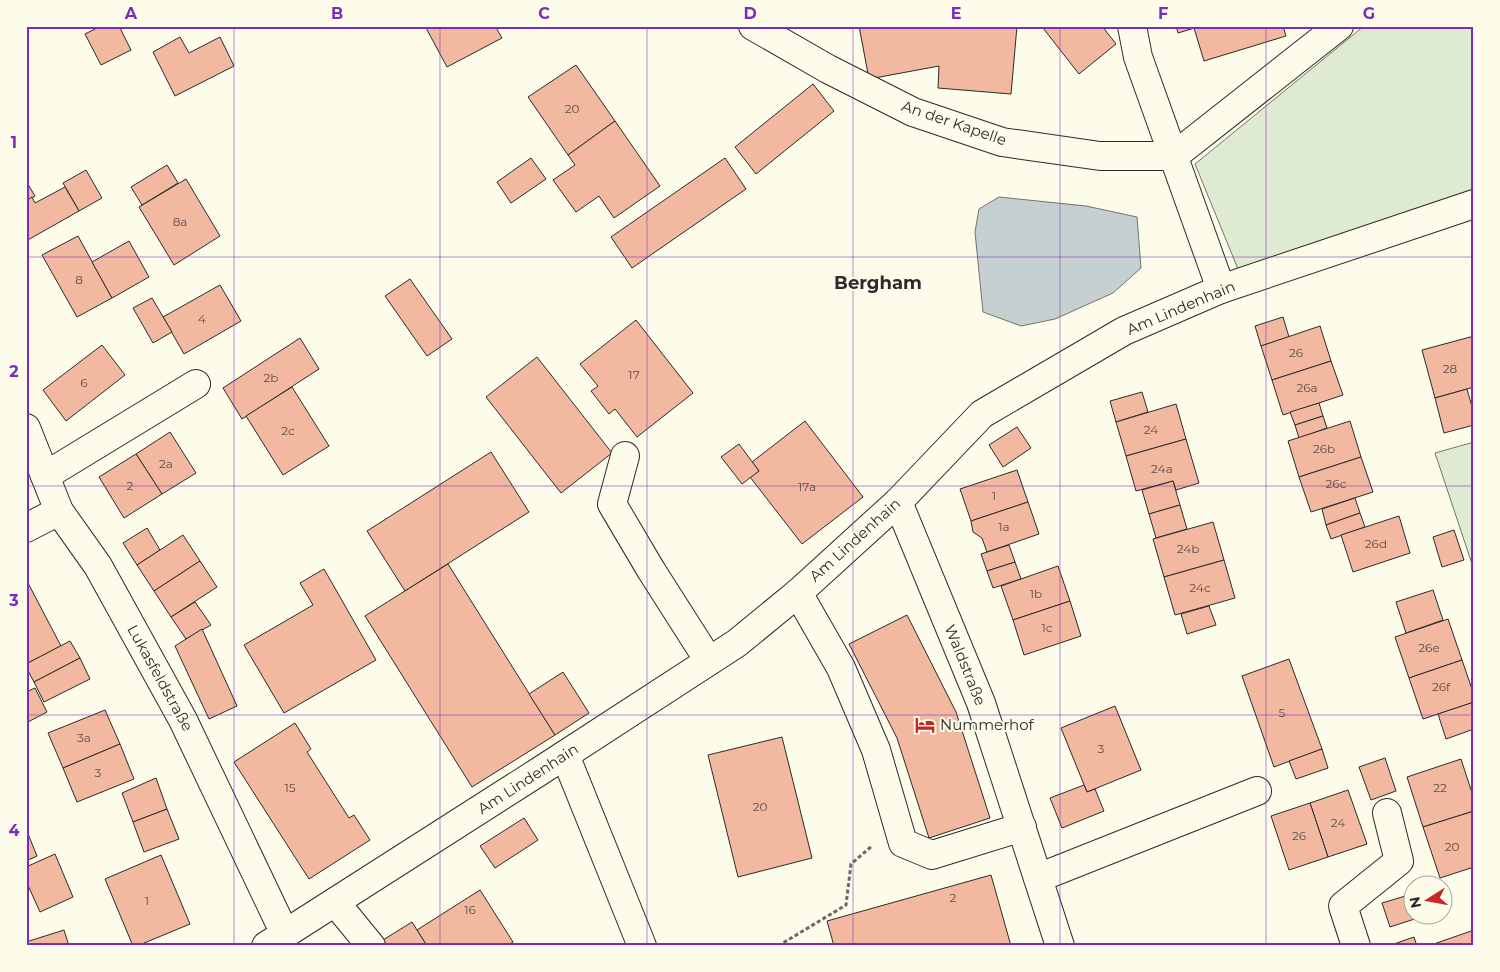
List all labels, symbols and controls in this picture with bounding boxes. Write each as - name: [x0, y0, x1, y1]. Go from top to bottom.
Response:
- text: A: [124, 4, 138, 23]
- text: B: [331, 4, 343, 23]
- text: C: [538, 4, 550, 23]
- text: D: [743, 4, 757, 23]
- text: E: [951, 4, 961, 23]
- text: F: [1158, 4, 1168, 23]
- text: G: [1363, 4, 1375, 23]
- street label: An der Kapelle: [899, 96, 1009, 149]
- house number: 20: [565, 101, 579, 116]
- text: 1: [11, 133, 17, 152]
- house number: 8a: [173, 214, 187, 229]
- house number: 8: [75, 272, 83, 287]
- district label: Bergham: [834, 272, 922, 294]
- street label: Am Lindenhain: [1124, 276, 1238, 339]
- house number: 4: [198, 311, 206, 326]
- house number: 26: [1289, 345, 1303, 360]
- house number: 28: [1443, 361, 1458, 376]
- text: 2: [9, 362, 19, 381]
- house number: 17: [628, 367, 640, 382]
- house number: 2b: [264, 370, 278, 385]
- house number: 6: [80, 375, 88, 390]
- house number: 26a: [1296, 380, 1318, 395]
- house number: 24: [1144, 422, 1158, 437]
- house number: 2c: [281, 423, 295, 438]
- house number: 26b: [1313, 441, 1335, 456]
- house number: 2a: [159, 456, 173, 471]
- house number: 24a: [1151, 461, 1173, 476]
- house number: 26c: [1326, 476, 1347, 491]
- house number: 2: [127, 478, 134, 493]
- house number: 17a: [798, 479, 816, 494]
- house number: 1: [992, 488, 996, 503]
- street label: Am Lindenhain: [805, 494, 904, 586]
- house number: 1a: [998, 519, 1010, 534]
- house number: 26d: [1365, 536, 1387, 551]
- house number: 24b: [1177, 541, 1199, 556]
- house number: 24c: [1189, 580, 1211, 595]
- house number: 1b: [1030, 586, 1042, 601]
- text: 3: [8, 591, 19, 610]
- house number: 1c: [1041, 620, 1053, 635]
- street label: Lukasfeldstraße: [123, 621, 198, 734]
- street label: Waldstraße: [941, 622, 990, 708]
- house number: 26e: [1418, 640, 1440, 655]
- house number: 26f: [1432, 679, 1451, 694]
- house number: 5: [1279, 705, 1286, 720]
- hotel icon: Nummerhof: [914, 714, 936, 736]
- place label: Nummerhof: [940, 715, 1035, 734]
- house number: 3a: [77, 730, 91, 745]
- street label: Am Lindenhain: [474, 739, 582, 818]
- house number: 3: [1098, 741, 1105, 756]
- house number: 3: [95, 765, 102, 780]
- house number: 15: [284, 780, 296, 795]
- house number: 22: [1433, 780, 1447, 795]
- house number: 20: [753, 799, 767, 814]
- house number: 24: [1331, 815, 1345, 830]
- text: 4: [8, 821, 20, 840]
- house number: 26: [1292, 828, 1306, 843]
- house number: 20: [1445, 839, 1459, 854]
- north arrow: [1402, 874, 1452, 924]
- house number: 2: [950, 890, 957, 905]
- house number: 1: [145, 893, 149, 908]
- text: N: [1405, 895, 1425, 910]
- house number: 16: [464, 902, 476, 917]

